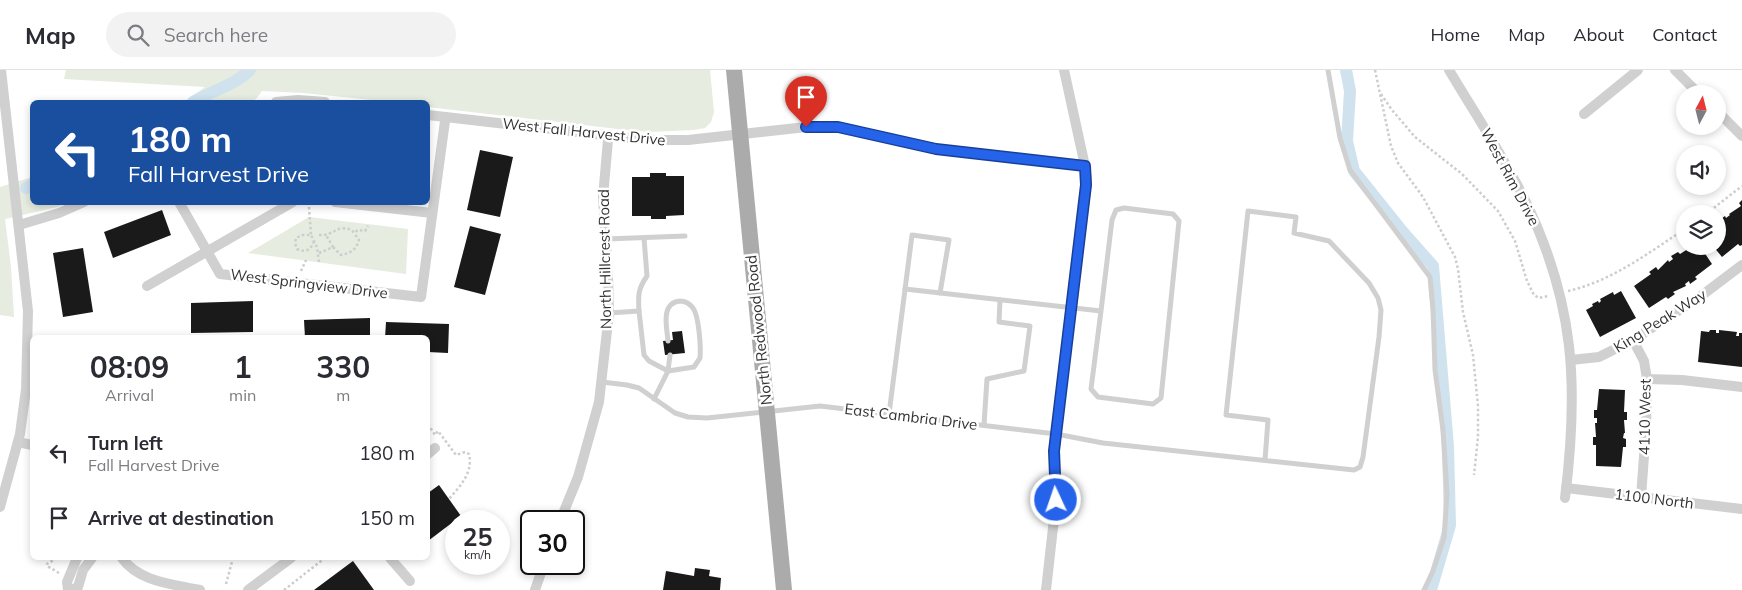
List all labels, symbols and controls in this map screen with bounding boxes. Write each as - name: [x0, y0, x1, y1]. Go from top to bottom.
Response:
- search box: [106, 12, 456, 57]
- text: Map: [25, 20, 76, 50]
- icon: search: [124, 21, 152, 49]
- text: Search here: [164, 23, 268, 47]
- text: Home: [1430, 23, 1480, 46]
- text: Map: [1508, 23, 1545, 46]
- text: About: [1573, 23, 1624, 46]
- text: Contact: [1652, 23, 1717, 46]
- pin: [785, 76, 827, 127]
- icon: arrive: [792, 83, 820, 111]
- north arrow: [1676, 85, 1726, 135]
- map controls: [1676, 85, 1726, 255]
- street label: West Fall Harvest Drive: [502, 113, 667, 150]
- text: 180 m: [128, 117, 232, 161]
- icon: left: [45, 120, 110, 185]
- street label: West Rim Drive: [1477, 125, 1544, 229]
- button: sound: [1676, 145, 1726, 195]
- text: Fall Harvest Drive: [128, 160, 309, 188]
- street label: North Hillcrest Road: [594, 189, 615, 329]
- button: layers: [1676, 205, 1726, 255]
- street label: North Redwood Road: [741, 254, 776, 406]
- street label: West Springview Drive: [229, 264, 389, 303]
- street label: King Peak Way: [1610, 284, 1710, 357]
- text: 08:09: [90, 348, 169, 386]
- text: 1: [234, 348, 252, 386]
- text: 330: [316, 348, 370, 386]
- street label: 4110 West: [1634, 379, 1655, 455]
- text: Arrival: [105, 385, 154, 405]
- text: min: [229, 385, 256, 405]
- text: m: [336, 385, 350, 405]
- street label: East Cambria Drive: [844, 399, 979, 434]
- text: Turn left: [88, 431, 163, 455]
- icon: left: [45, 439, 73, 467]
- text: 180 m: [359, 441, 415, 465]
- text: Fall Harvest Drive: [88, 455, 220, 475]
- position arrow: [1029, 473, 1081, 525]
- street label: 1100 North: [1613, 484, 1695, 513]
- icon: arrive: [45, 504, 73, 532]
- text: Arrive at destination: [88, 506, 274, 530]
- text: 150 m: [359, 506, 415, 530]
- speed limit sign: 30: [520, 510, 585, 575]
- text: 25: [462, 521, 493, 552]
- text: km/h: [464, 547, 491, 562]

